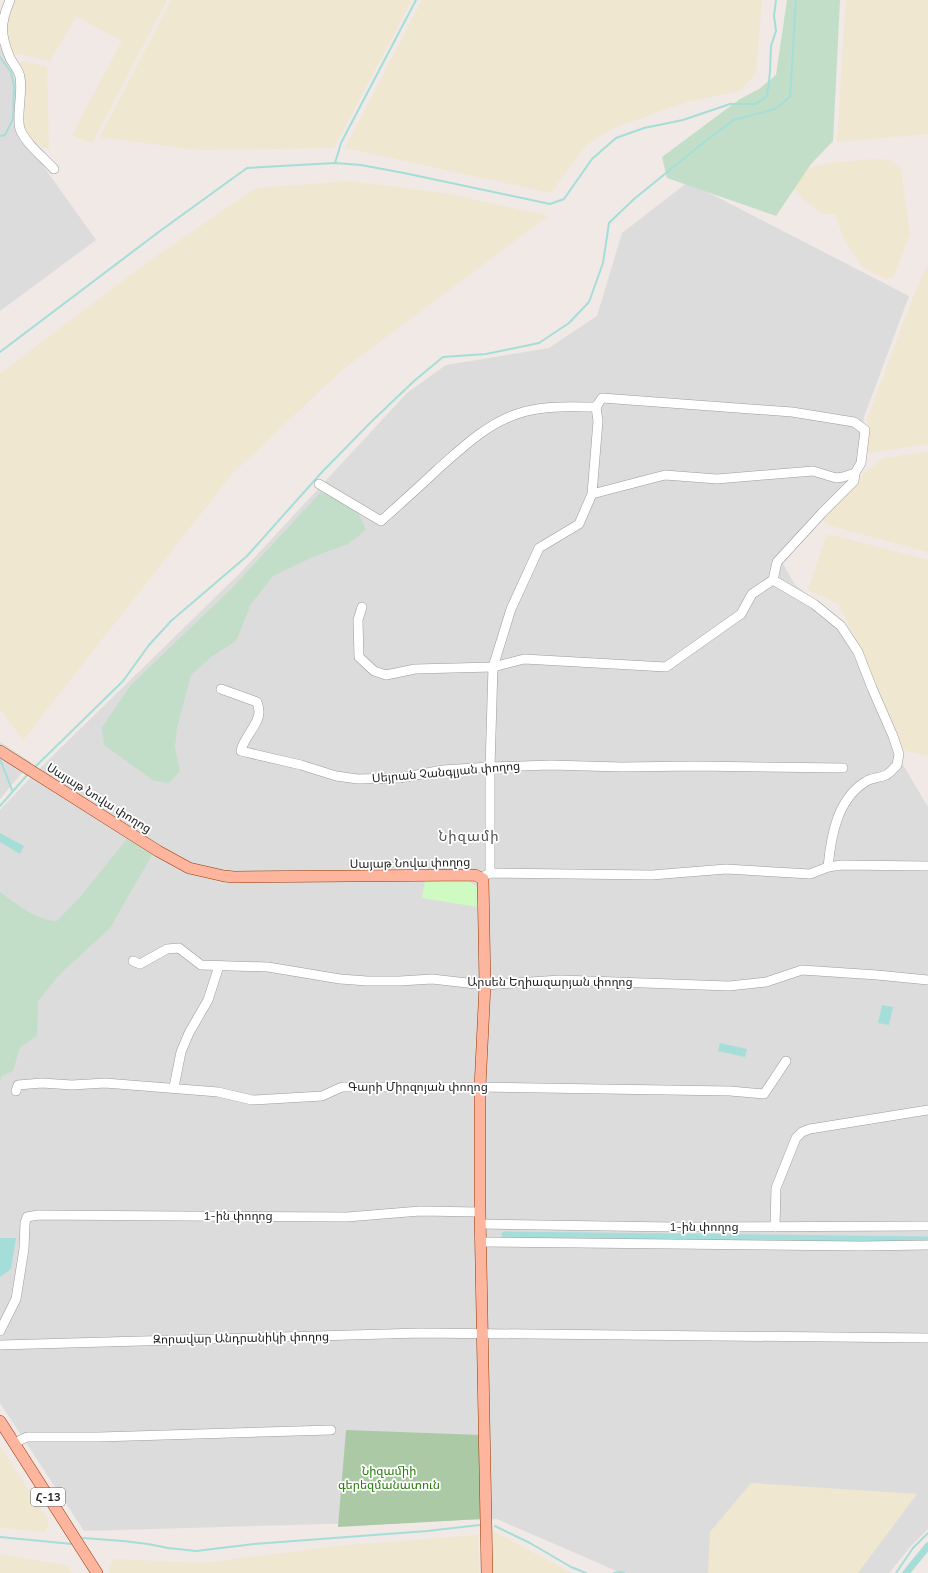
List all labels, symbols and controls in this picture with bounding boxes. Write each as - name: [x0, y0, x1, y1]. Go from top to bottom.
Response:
- street label: Սեյրան Չանգլյան փողոց: [371, 758, 521, 785]
- street label: Սայաթ Նովա փողոց: [44, 759, 154, 836]
- district label: Նիզամի: [438, 827, 500, 845]
- street label: Սայաթ Նովա փողոց: [350, 854, 470, 871]
- street label: Արսեն Եղիազարյան փողոց: [467, 974, 633, 989]
- street label: Գարի Միրզոյան փողոց: [348, 1079, 488, 1094]
- street label: 1-ին փողոց: [203, 1208, 273, 1223]
- street label: 1-ին փողոց: [669, 1219, 739, 1234]
- street label: Զորավար Անդրանիկի փողոց: [153, 1328, 329, 1347]
- park label: Նիզամիի գերեզմանատուն: [338, 1463, 440, 1492]
- road number: Հ-13: [31, 1488, 65, 1506]

